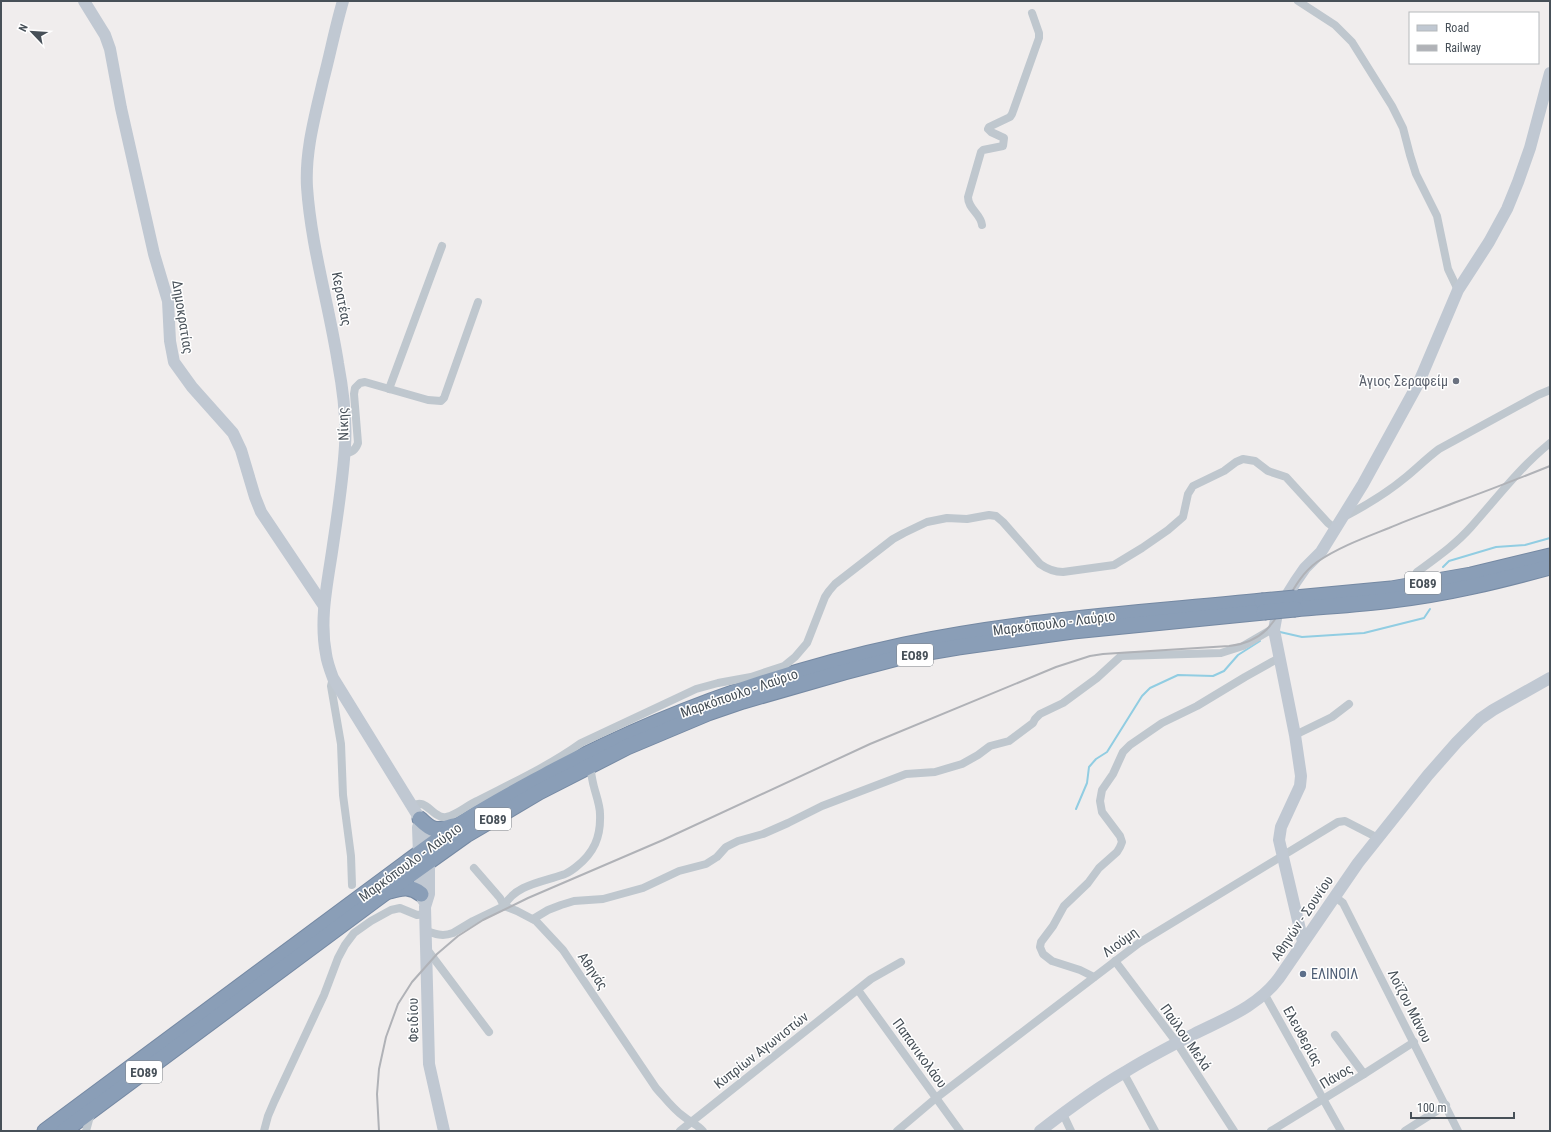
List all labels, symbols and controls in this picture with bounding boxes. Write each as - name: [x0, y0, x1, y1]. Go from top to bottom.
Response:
- north arrow: [12, 12, 52, 52]
- legend: [1409, 12, 1539, 64]
- text: Road: [1445, 21, 1469, 35]
- text: N: [16, 22, 31, 34]
- text: Railway: [1445, 41, 1481, 55]
- street label: Κερατέας: [329, 271, 355, 327]
- street label: Δημοκρατίας: [169, 279, 197, 355]
- place label: Άγιος Σεραφείμ: [1359, 373, 1448, 390]
- marker: Άγιος Σεραφείμ: [1451, 376, 1461, 386]
- street label: Νίκης: [334, 407, 352, 441]
- road number: ΕΟ89: [1405, 572, 1441, 594]
- street label: Μαρκόπουλο - Λαύριο: [992, 608, 1116, 638]
- road number: ΕΟ89: [897, 644, 933, 666]
- street label: Μαρκόπουλο - Λαύριο: [678, 665, 800, 721]
- road number: ΕΟ89: [475, 808, 511, 830]
- street label: Μαρκόπουλο - Λαύριο: [356, 819, 464, 905]
- street label: Αθηνών - Σουνίου: [1268, 872, 1336, 963]
- street label: Λιούμη: [1099, 924, 1141, 960]
- street label: Αθηνάς: [575, 949, 611, 993]
- place label: ΕΛΙΝΟΙΛ: [1311, 966, 1358, 982]
- street label: Λοϊζου Μάνου: [1385, 967, 1435, 1045]
- marker: ΕΛΙΝΟΙΛ: [1298, 969, 1308, 979]
- street label: Φειδίου: [405, 997, 421, 1042]
- street label: Παύλου Μελά: [1157, 1001, 1215, 1073]
- street label: Ελευθερίας: [1280, 1004, 1326, 1068]
- street label: Κυπρίων Αγωνιστών: [711, 1008, 811, 1092]
- street label: Παπανικολάου: [890, 1015, 951, 1091]
- street label: Πάνος: [1317, 1060, 1355, 1092]
- road number: ΕΟ89: [126, 1061, 162, 1083]
- scale bar: [1411, 1094, 1514, 1120]
- text: 100 m: [1417, 1101, 1447, 1115]

